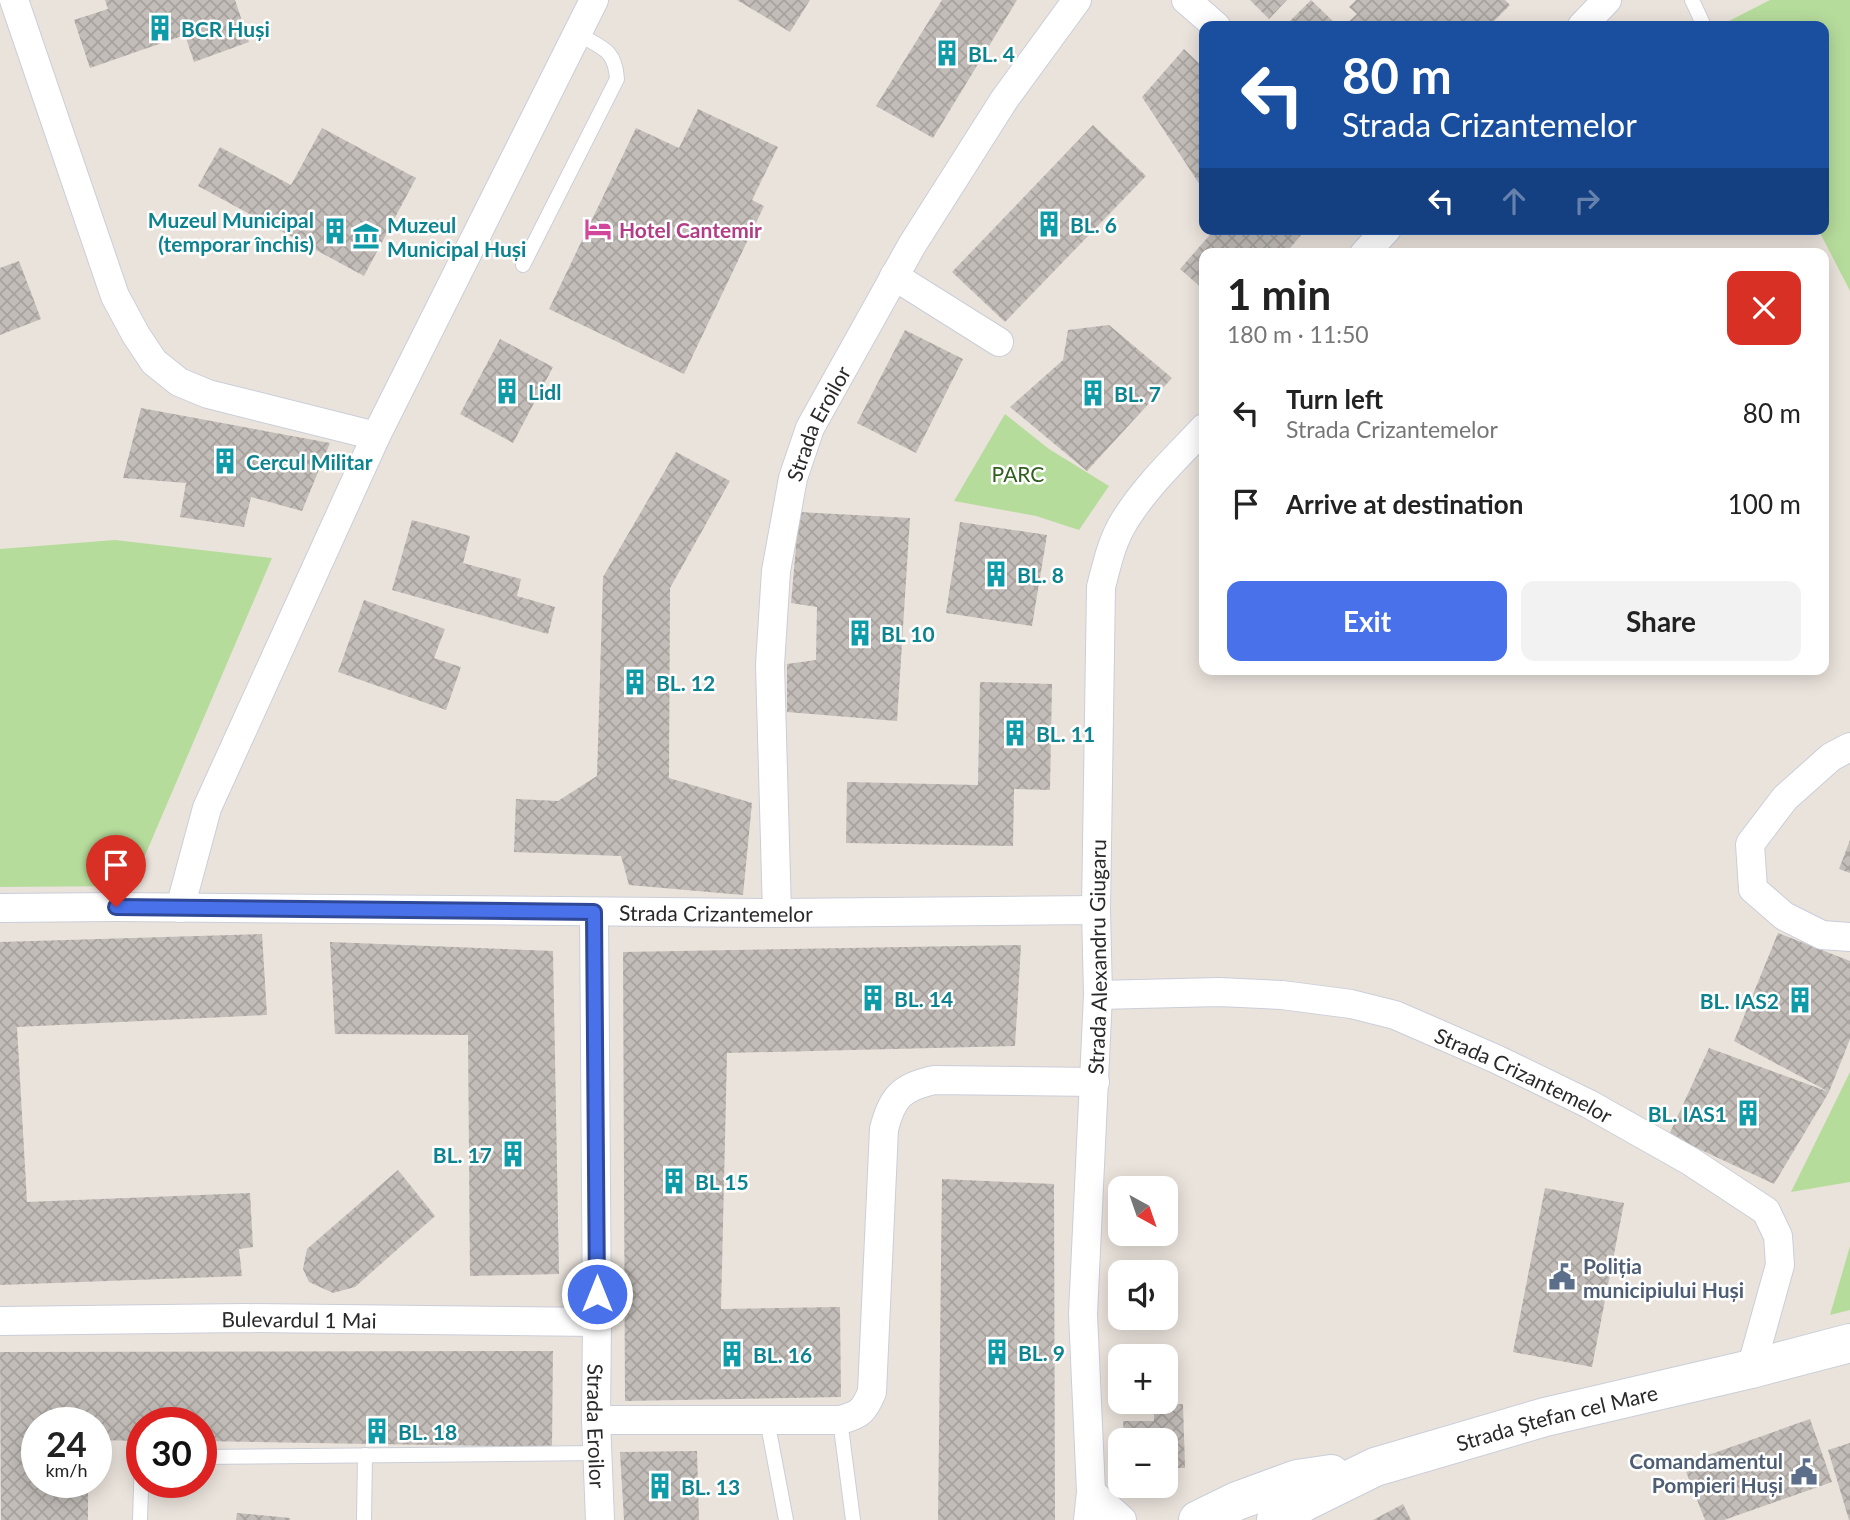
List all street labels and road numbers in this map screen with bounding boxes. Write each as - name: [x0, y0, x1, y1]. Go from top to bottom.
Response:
- street label: Strada Eroilor: [780, 361, 855, 484]
- street label: Strada Alexandru Giugaru: [1082, 839, 1111, 1075]
- street label: Strada Crizantemelor: [619, 899, 813, 926]
- street label: Strada Crizantemelor: [1431, 1022, 1617, 1127]
- street label: Bulevardul 1 Mai: [221, 1305, 377, 1332]
- street label: Strada Eroilor: [583, 1364, 611, 1489]
- street label: Strada Ștefan cel Mare: [1453, 1379, 1660, 1455]

